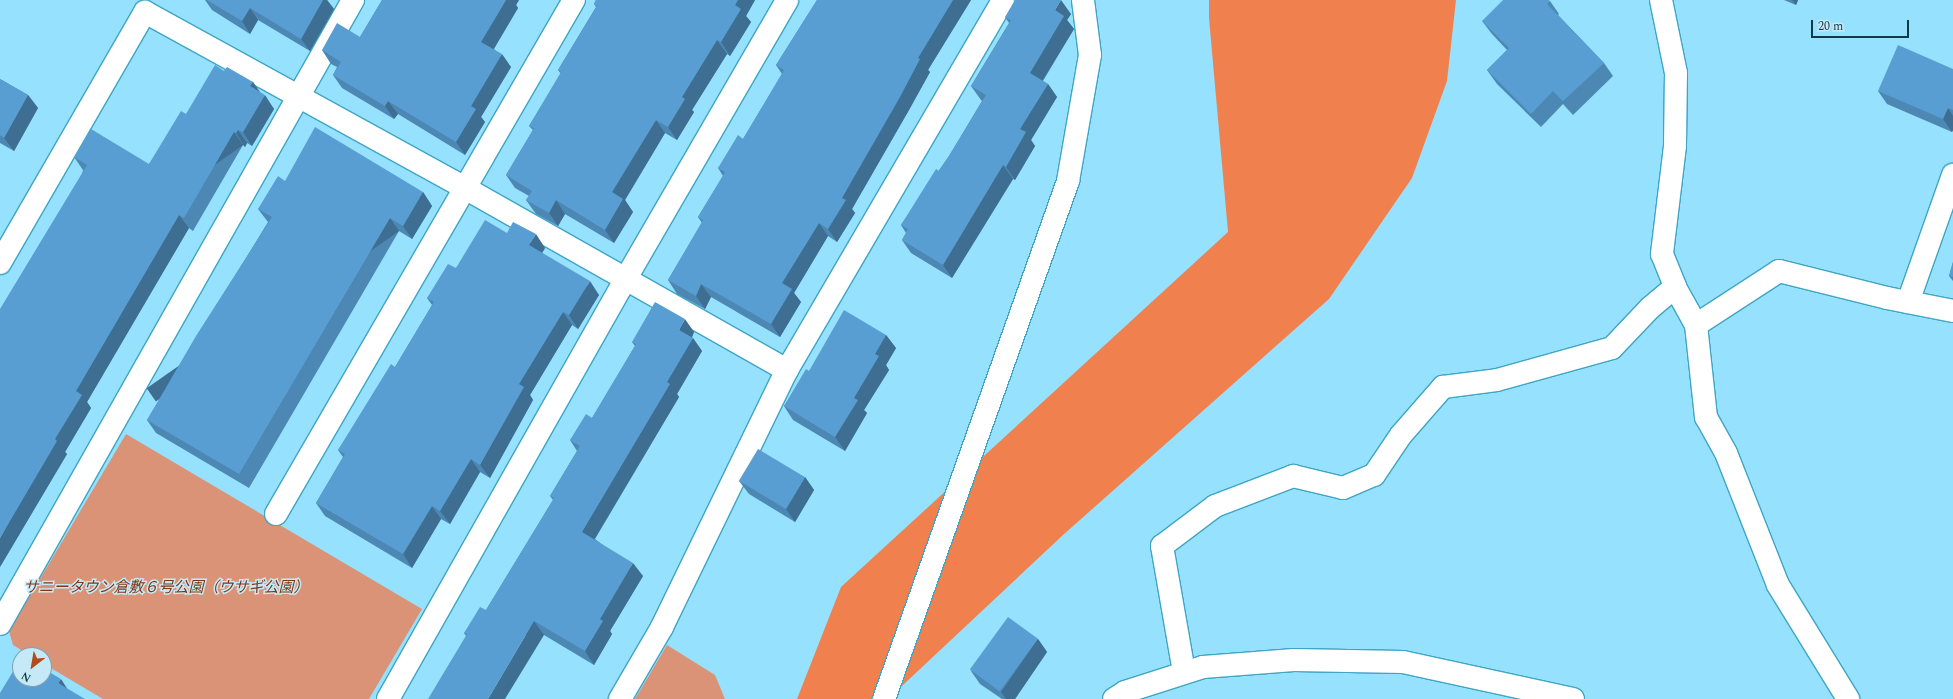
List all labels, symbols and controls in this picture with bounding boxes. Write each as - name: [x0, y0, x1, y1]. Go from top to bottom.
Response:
- scale bar: [1813, 12, 1911, 38]
- text: 20 m: [1818, 17, 1843, 36]
- park label: サニータウン倉敷６号公園（ウサギ公園）: [24, 579, 308, 597]
- north arrow: [12, 647, 52, 687]
- text: N: [18, 667, 34, 686]

